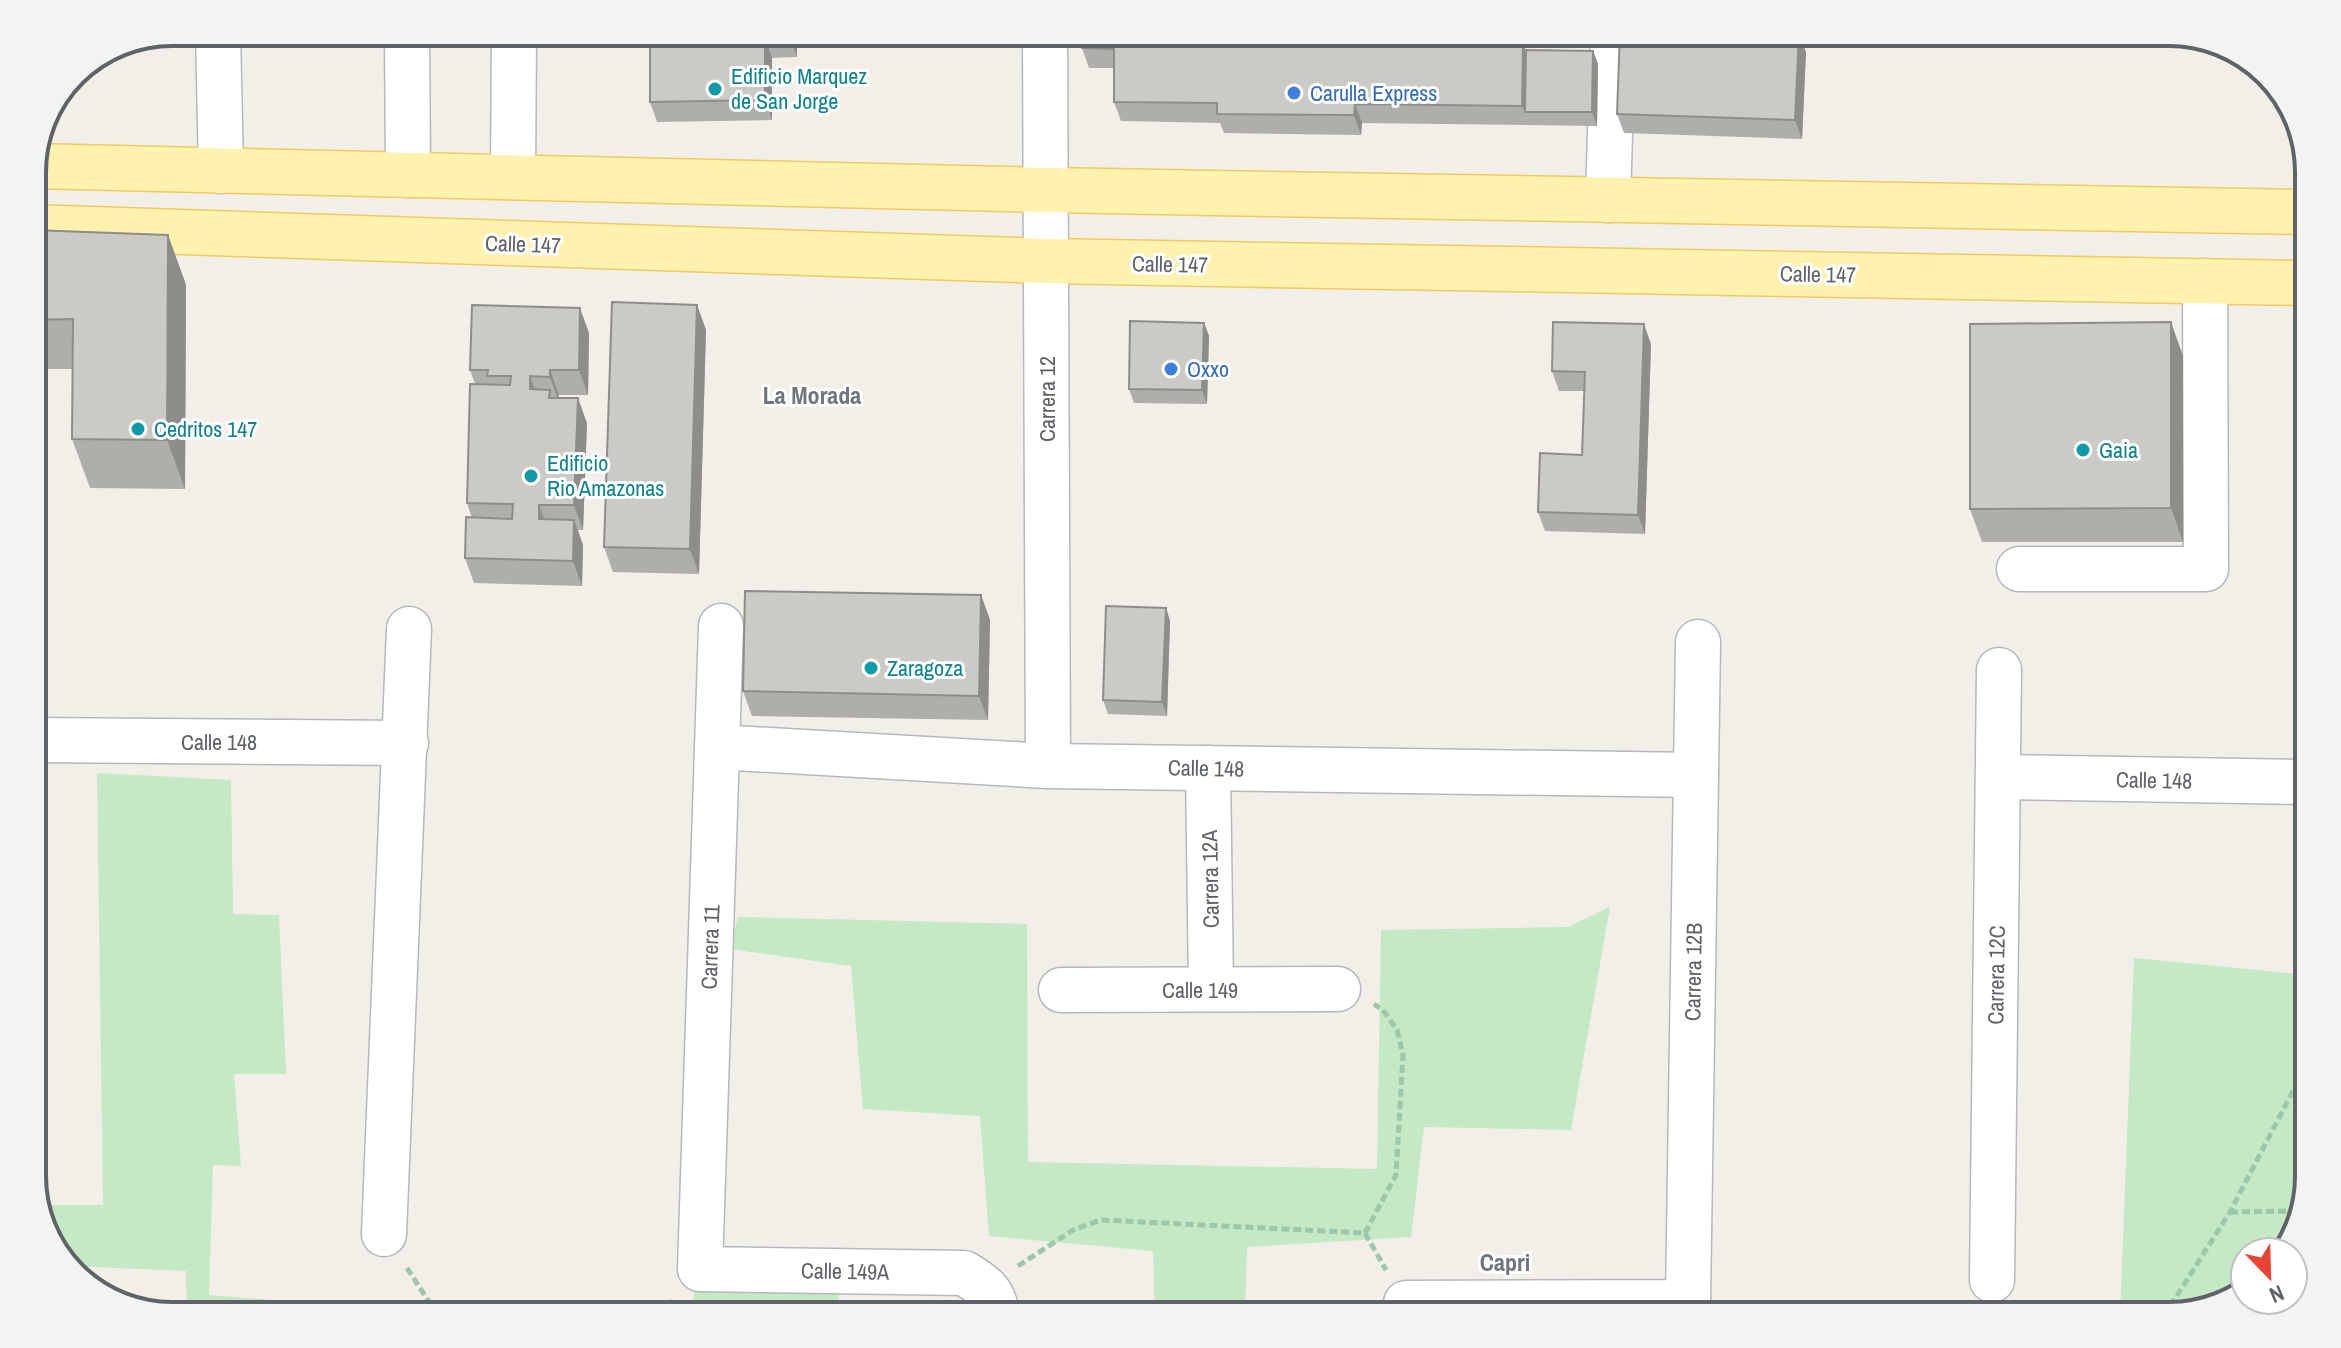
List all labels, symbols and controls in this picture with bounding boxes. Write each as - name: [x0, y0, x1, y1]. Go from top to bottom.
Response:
- place label: Edificio Marquez de San Jorge: [731, 61, 867, 116]
- place label: Carulla Express: [1310, 78, 1437, 108]
- marker: Edificio Marquez de San Jorge: [706, 80, 724, 98]
- marker: Carulla Express: [1285, 84, 1303, 102]
- street label: Calle 147: [484, 228, 562, 260]
- street label: Calle 147: [1132, 248, 1208, 280]
- street label: Calle 147: [1780, 258, 1856, 290]
- place label: Oxxo: [1187, 354, 1229, 384]
- street label: Carrera 12: [1032, 356, 1062, 442]
- marker: Oxxo: [1162, 360, 1180, 378]
- district label: La Morada: [763, 379, 861, 411]
- place label: Cedritos 147: [154, 414, 257, 444]
- marker: Cedritos 147: [129, 420, 147, 438]
- place label: Gaia: [2099, 435, 2138, 465]
- marker: Gaia: [2074, 441, 2092, 459]
- place label: Edificio Rio Amazonas: [547, 448, 664, 503]
- marker: Edificio Rio Amazonas: [522, 467, 540, 485]
- place label: Zaragoza: [887, 653, 963, 683]
- marker: Zaragoza: [862, 659, 880, 677]
- street label: Calle 148: [181, 727, 257, 757]
- street label: Calle 148: [1168, 752, 1244, 784]
- street label: Calle 148: [2116, 764, 2192, 796]
- street label: Carrera 12A: [1194, 829, 1226, 928]
- street label: Carrera 11: [694, 904, 726, 990]
- street label: Carrera 12B: [1677, 923, 1709, 1021]
- street label: Carrera 12C: [1980, 925, 2012, 1025]
- street label: Calle 149: [1162, 975, 1238, 1005]
- north arrow: [2229, 1236, 2309, 1316]
- district label: Capri: [1480, 1246, 1530, 1278]
- street label: Calle 149A: [801, 1255, 890, 1287]
- text: N: [2265, 1278, 2289, 1311]

